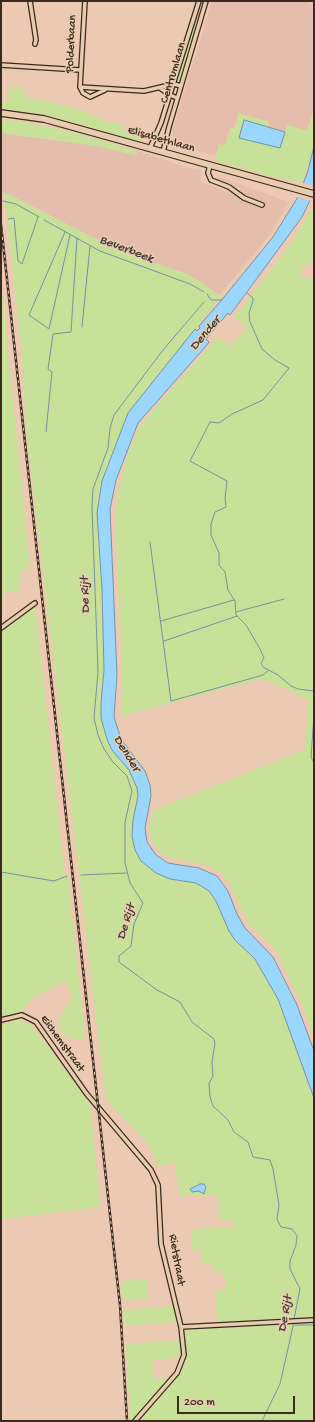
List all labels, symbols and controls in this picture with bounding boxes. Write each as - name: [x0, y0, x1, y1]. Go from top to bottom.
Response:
- street label: Polderbaan: [63, 15, 81, 73]
- street label: Centrumlaan: [158, 41, 190, 105]
- street label: Elisabethlaan: [126, 124, 196, 156]
- water label: Beverbeek: [97, 233, 155, 267]
- water label: Dender: [187, 314, 225, 354]
- water label: De Rijt: [78, 576, 94, 614]
- water label: Dender: [109, 733, 143, 775]
- water label: De Rijt: [114, 902, 140, 942]
- street label: Eichemstraat: [36, 1013, 88, 1075]
- street label: Rietstraat: [164, 1233, 188, 1287]
- water label: De Rijt: [275, 1294, 297, 1334]
- scale bar: [179, 1388, 297, 1414]
- text: 200 m: [184, 1396, 215, 1410]

